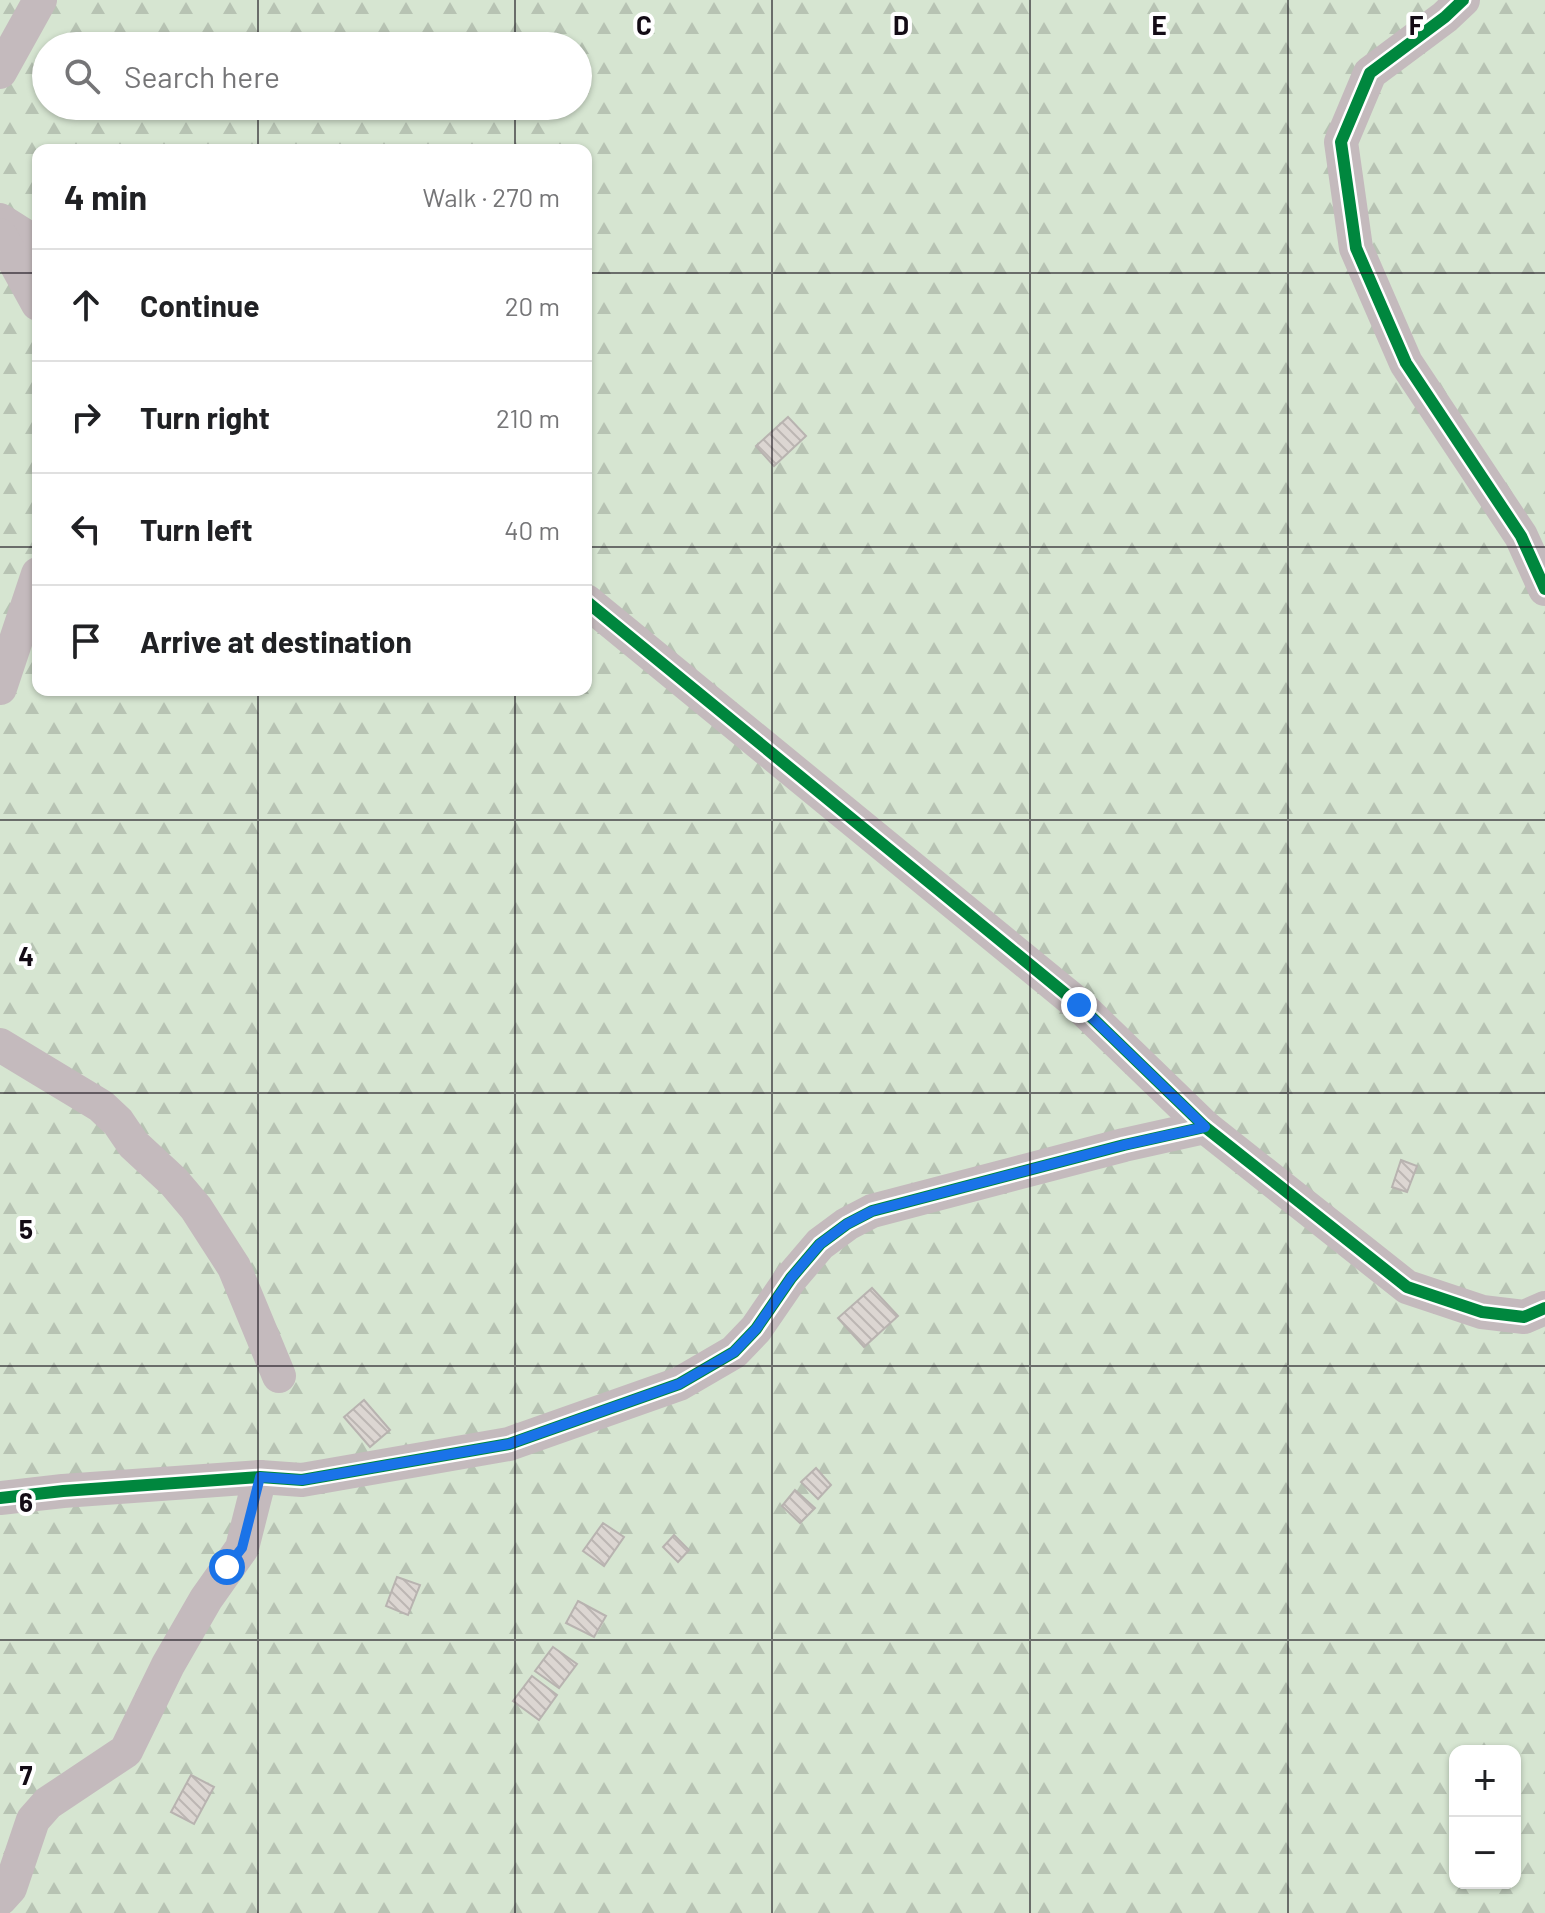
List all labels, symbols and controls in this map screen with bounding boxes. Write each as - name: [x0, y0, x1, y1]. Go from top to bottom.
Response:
- text: C: [636, 9, 652, 40]
- text: D: [893, 9, 909, 40]
- text: E: [1151, 9, 1167, 40]
- text: F: [1409, 9, 1424, 40]
- search box: [32, 32, 592, 120]
- icon: search: [60, 54, 104, 98]
- text: Search here: [124, 58, 280, 94]
- text: 4 min: [64, 176, 147, 217]
- text: Walk · 270 m: [423, 181, 560, 212]
- icon: ahead: [64, 283, 108, 327]
- text: Continue: [140, 287, 260, 323]
- text: 20 m: [505, 290, 560, 321]
- icon: right: [64, 395, 108, 439]
- text: Turn right: [140, 399, 270, 435]
- text: 210 m: [496, 402, 560, 433]
- icon: left: [64, 507, 108, 551]
- text: Turn left: [140, 511, 253, 547]
- text: 40 m: [504, 514, 560, 545]
- icon: arrive: [64, 619, 108, 663]
- text: Arrive at destination: [140, 623, 412, 659]
- text: 4: [18, 940, 34, 971]
- route end: [1061, 987, 1097, 1023]
- text: 5: [19, 1213, 33, 1244]
- text: 6: [19, 1486, 33, 1517]
- route start: [209, 1549, 245, 1585]
- map controls: [1449, 1745, 1521, 1889]
- button: +: [1449, 1745, 1521, 1817]
- text: 7: [20, 1759, 33, 1790]
- button: −: [1449, 1817, 1521, 1889]

